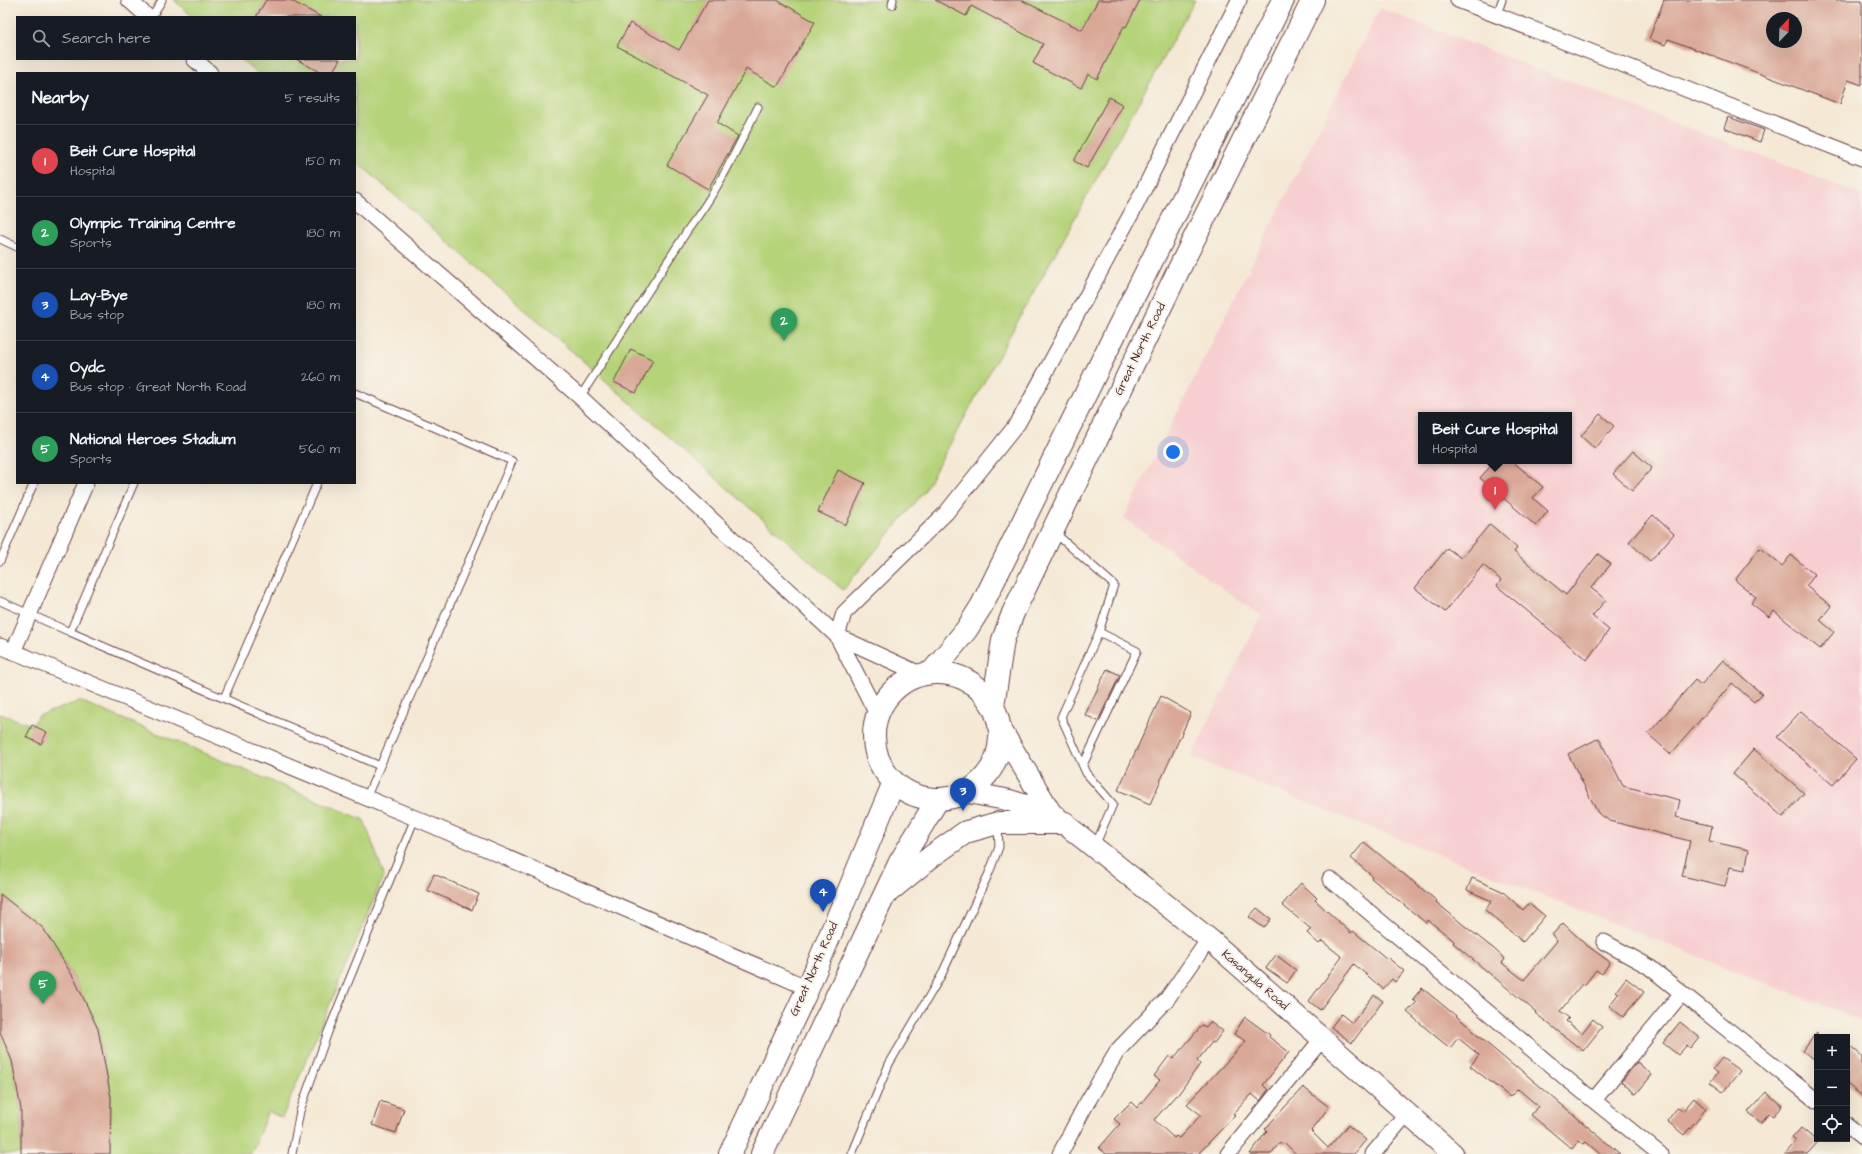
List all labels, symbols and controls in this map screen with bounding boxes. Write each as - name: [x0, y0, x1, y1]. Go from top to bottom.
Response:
- north arrow: [1766, 12, 1802, 48]
- search box: [16, 16, 356, 60]
- icon: search: [30, 27, 52, 49]
- text: Search here: [62, 28, 151, 49]
- text: Nearby: [32, 86, 89, 110]
- text: 5 results: [284, 89, 340, 107]
- text: Beit Cure Hospital: [70, 141, 195, 162]
- text: 1: [44, 152, 46, 170]
- text: 150 m: [306, 152, 340, 170]
- text: Hospital: [70, 162, 115, 180]
- text: Olympic Training Centre: [70, 213, 236, 234]
- text: 2: [41, 224, 49, 242]
- text: 180 m: [306, 224, 340, 242]
- text: Sports: [70, 234, 112, 252]
- text: Lay-Bye: [70, 285, 128, 306]
- text: 3: [42, 296, 48, 314]
- text: 180 m: [306, 296, 340, 314]
- street label: Great North Road: [1110, 300, 1170, 398]
- text: Bus stop: [70, 306, 124, 324]
- pin: 2: [771, 308, 797, 341]
- text: Oydc: [70, 357, 105, 378]
- text: 4: [41, 368, 49, 386]
- text: 260 m: [301, 368, 340, 386]
- text: Bus stop · Great North Road: [70, 378, 246, 396]
- popup: [1418, 412, 1572, 464]
- text: Beit Cure Hospital: [1432, 419, 1558, 440]
- text: National Heroes Stadium: [70, 429, 235, 450]
- text: 5: [40, 440, 50, 458]
- text: 560 m: [299, 440, 340, 458]
- text: Hospital: [1432, 440, 1477, 458]
- your location: [1163, 442, 1183, 462]
- text: Sports: [70, 450, 112, 468]
- pin: 1: [1482, 477, 1508, 510]
- pin: 3: [950, 778, 976, 811]
- pin: 4: [810, 879, 836, 912]
- street label: Great North Road: [786, 919, 842, 1019]
- street label: Kasangula Road: [1217, 946, 1292, 1015]
- pin: 5: [30, 971, 56, 1004]
- map controls: [1814, 1034, 1850, 1142]
- button: +: [1814, 1034, 1850, 1070]
- button: −: [1814, 1070, 1850, 1106]
- button: locate: [1814, 1106, 1850, 1142]

